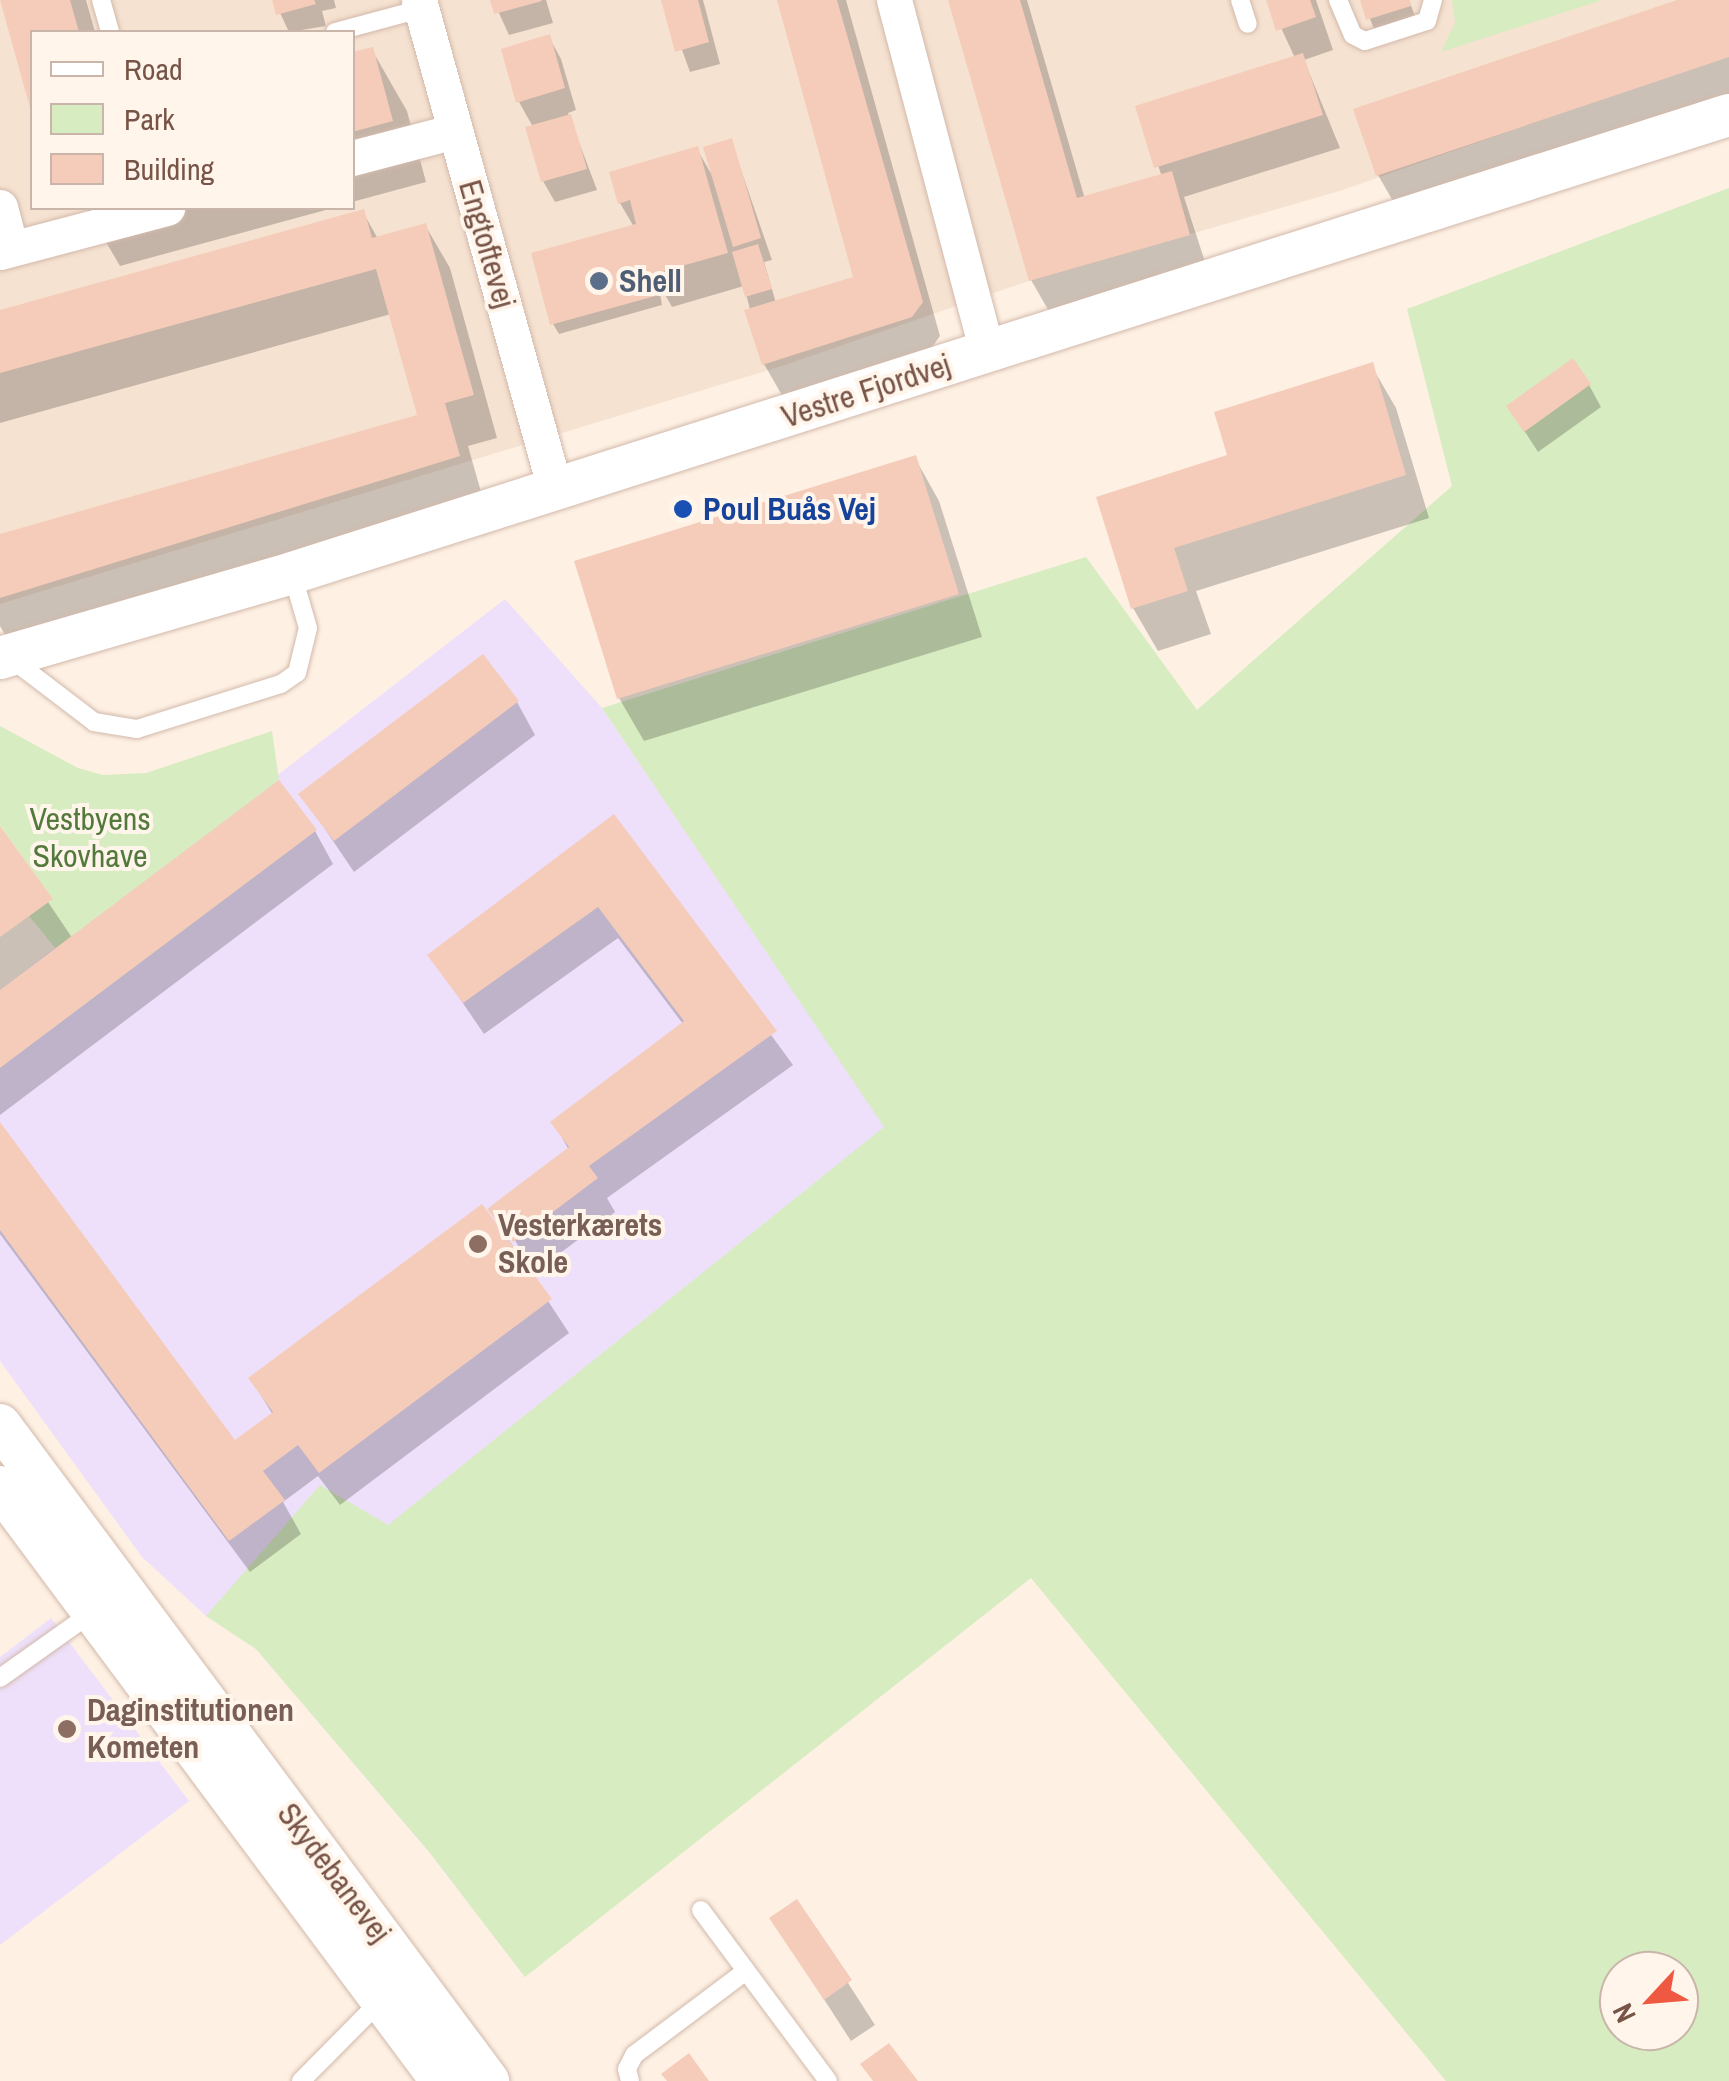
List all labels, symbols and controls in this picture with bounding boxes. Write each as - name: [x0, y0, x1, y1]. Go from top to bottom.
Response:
- legend: [30, 30, 355, 210]
- text: Road: [124, 49, 183, 89]
- text: Park: [124, 99, 175, 139]
- text: Building: [124, 149, 214, 189]
- street label: Engtoftevej: [450, 176, 524, 312]
- place label: Shell: [619, 262, 682, 300]
- marker: Shell: [588, 270, 610, 292]
- street label: Vestre Fjordvej: [777, 346, 955, 436]
- place label: Poul Buås Vej: [703, 490, 876, 528]
- marker: Poul Buås Vej: [672, 498, 694, 520]
- park label: Vestbyens Skovhave: [29, 801, 151, 876]
- place label: Vesterkærets Skole: [498, 1207, 662, 1282]
- marker: Vesterkærets Skole: [467, 1233, 489, 1255]
- place label: Daginstitutionen Kometen: [87, 1692, 294, 1767]
- marker: Daginstitutionen Kometen: [56, 1718, 78, 1740]
- street label: Skydebanevej: [269, 1796, 399, 1950]
- north arrow: [1599, 1951, 1699, 2051]
- text: N: [1603, 1998, 1645, 2029]

